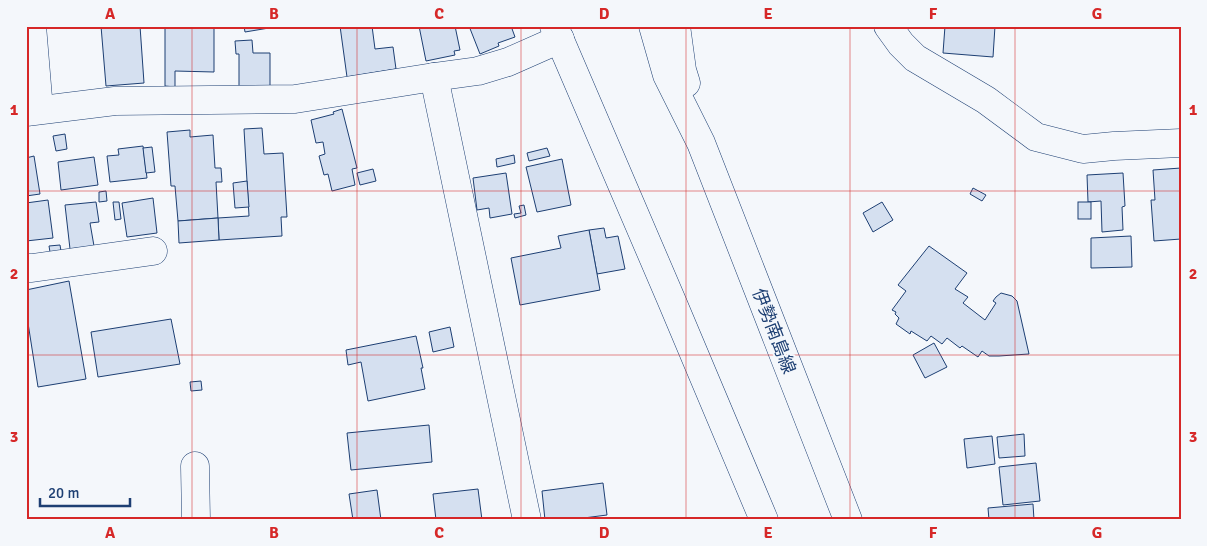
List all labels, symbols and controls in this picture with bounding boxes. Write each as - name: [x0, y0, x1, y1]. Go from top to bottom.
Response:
- text: A: [105, 4, 116, 24]
- text: B: [269, 4, 279, 24]
- text: C: [434, 4, 444, 24]
- text: D: [599, 4, 610, 24]
- text: E: [763, 4, 773, 24]
- text: F: [929, 4, 938, 24]
- text: G: [1092, 4, 1102, 24]
- text: 1: [10, 100, 19, 120]
- text: 1: [1189, 100, 1198, 120]
- text: 2: [10, 264, 18, 284]
- text: 2: [1189, 264, 1197, 284]
- street label: 伊勢南島線: [748, 285, 800, 377]
- text: 3: [10, 427, 18, 447]
- text: 3: [1189, 427, 1197, 447]
- scale bar: [40, 476, 130, 508]
- text: 20 m: [48, 484, 79, 502]
- text: A: [105, 523, 116, 543]
- text: B: [269, 523, 279, 543]
- text: C: [434, 523, 444, 543]
- text: D: [599, 523, 610, 543]
- text: E: [763, 523, 773, 543]
- text: F: [929, 523, 938, 543]
- text: G: [1092, 523, 1102, 543]

